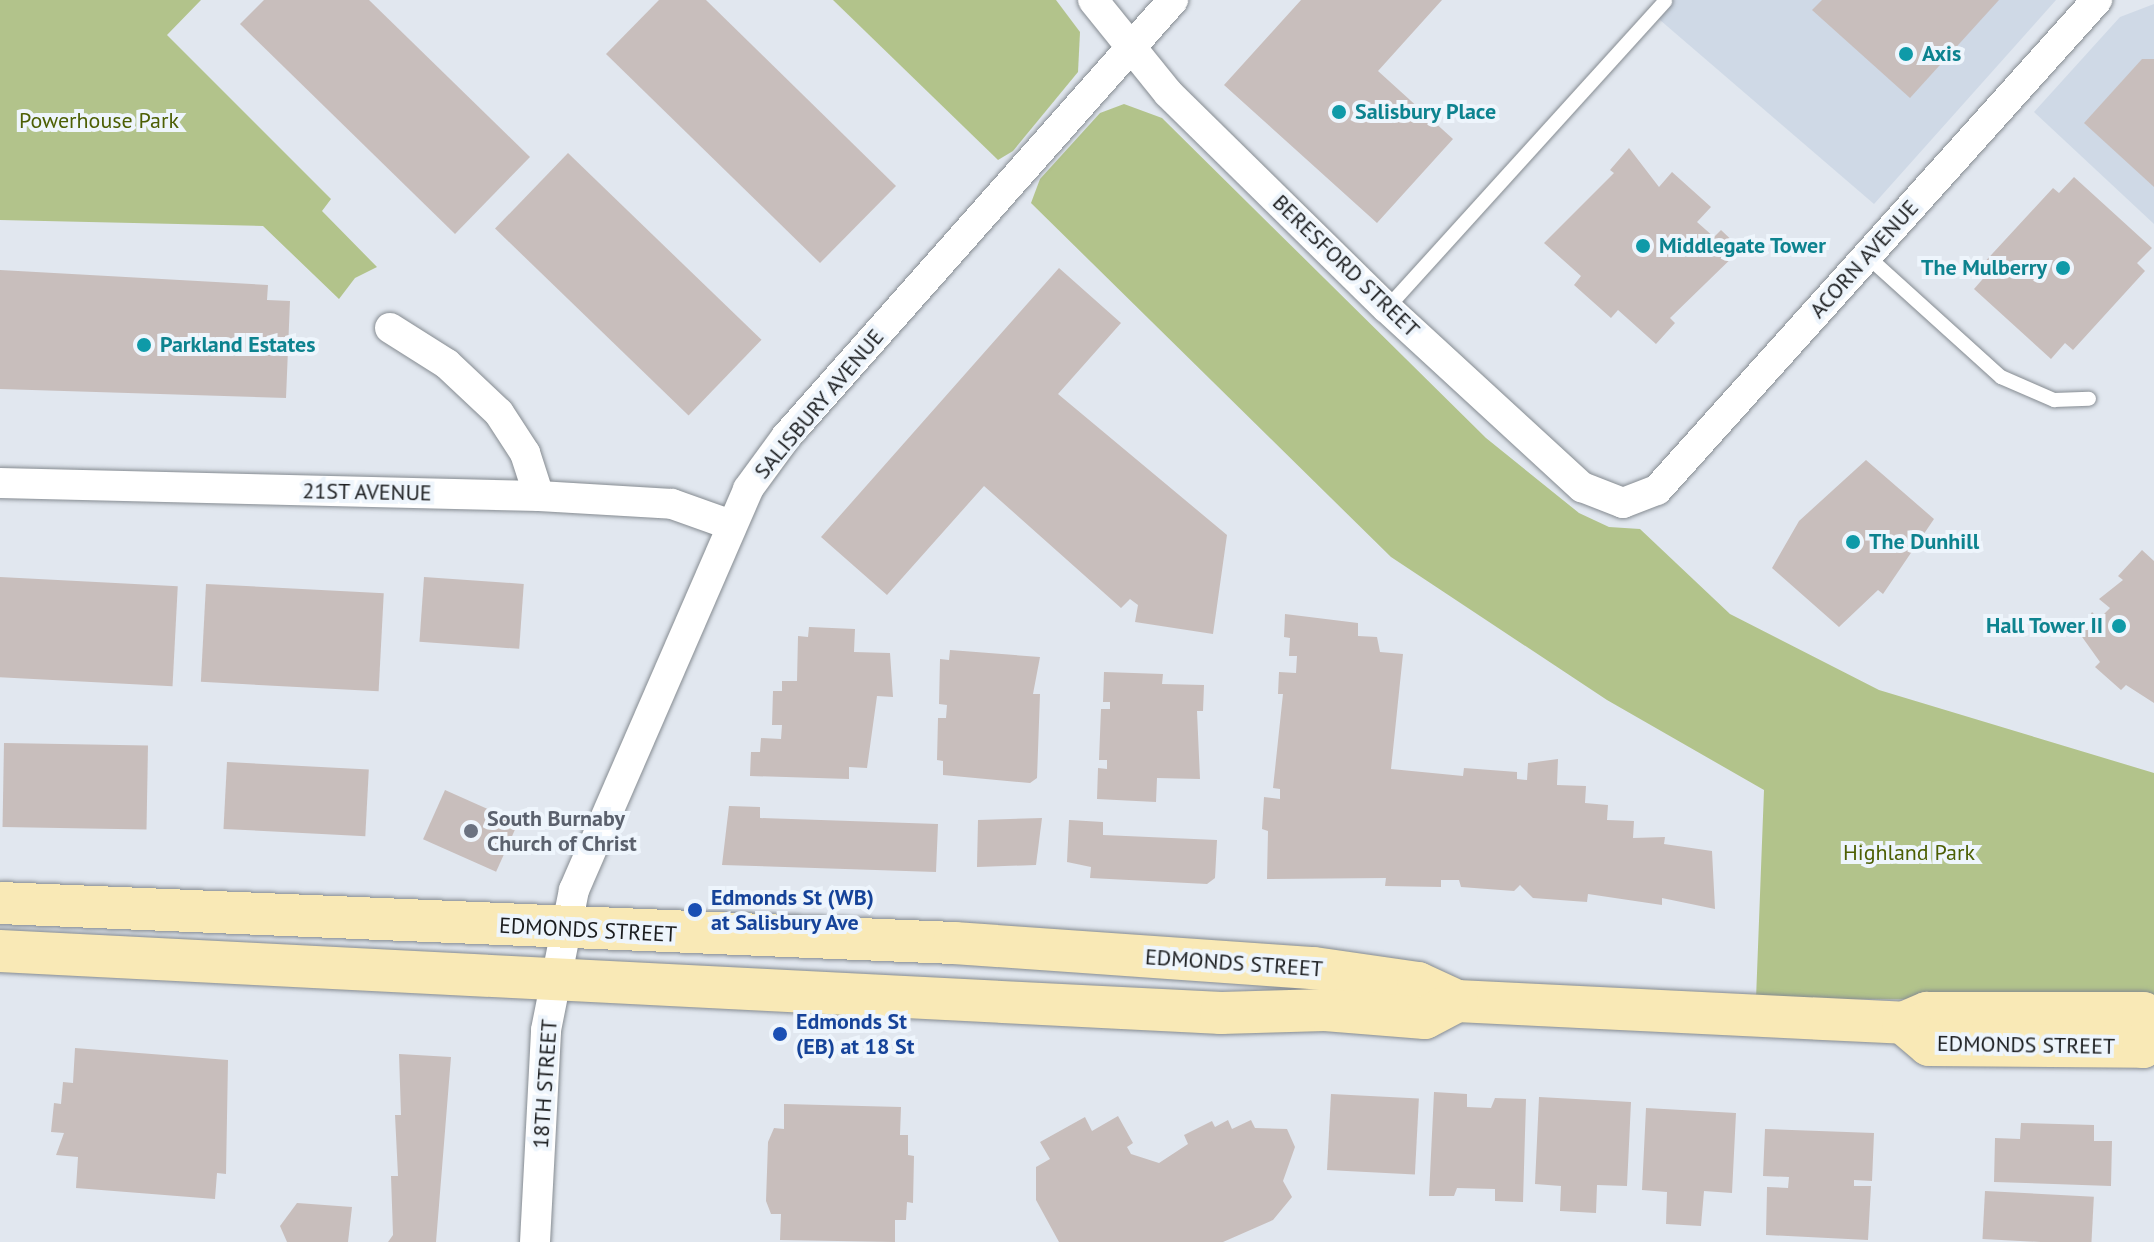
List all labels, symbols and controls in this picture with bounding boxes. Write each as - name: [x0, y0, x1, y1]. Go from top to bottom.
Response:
- place label: Axis: [1922, 41, 1961, 67]
- marker: Axis: [1897, 45, 1915, 63]
- place label: Salisbury Place: [1355, 99, 1497, 125]
- marker: Salisbury Place: [1330, 103, 1348, 121]
- park label: Powerhouse Park: [19, 108, 179, 134]
- street label: BERESFORD STREET: [1267, 189, 1425, 343]
- street label: ACORN AVENUE: [1804, 194, 1924, 324]
- place label: Middlegate Tower: [1659, 233, 1827, 259]
- marker: Middlegate Tower: [1634, 237, 1652, 255]
- place label: The Mulberry: [1921, 255, 2047, 281]
- marker: The Mulberry: [2054, 259, 2072, 277]
- street label: SALISBURY AVENUE: [748, 323, 890, 485]
- place label: Parkland Estates: [160, 332, 316, 358]
- marker: Parkland Estates: [135, 336, 153, 354]
- street label: 21ST AVENUE: [301, 478, 433, 506]
- place label: The Dunhill: [1869, 529, 1979, 555]
- marker: The Dunhill: [1844, 533, 1862, 551]
- place label: Hall Tower II: [1985, 613, 2103, 639]
- marker: Hall Tower II: [2110, 617, 2128, 635]
- place label: South Burnaby Church of Christ: [487, 805, 637, 856]
- marker: South Burnaby Church of Christ: [462, 822, 480, 840]
- park label: Highland Park: [1843, 840, 1975, 866]
- place label: Edmonds St (WB) at Salisbury Ave: [711, 884, 874, 936]
- marker: Edmonds St (WB) at Salisbury Ave: [686, 901, 704, 919]
- street label: EDMONDS STREET: [498, 912, 678, 948]
- street label: EDMONDS STREET: [1144, 944, 1324, 982]
- place label: Edmonds St (EB) at 18 St: [796, 1008, 914, 1060]
- street label: 18TH STREET: [527, 1018, 563, 1150]
- marker: Edmonds St (EB) at 18 St: [771, 1025, 789, 1043]
- street label: EDMONDS STREET: [1937, 1030, 2115, 1060]

